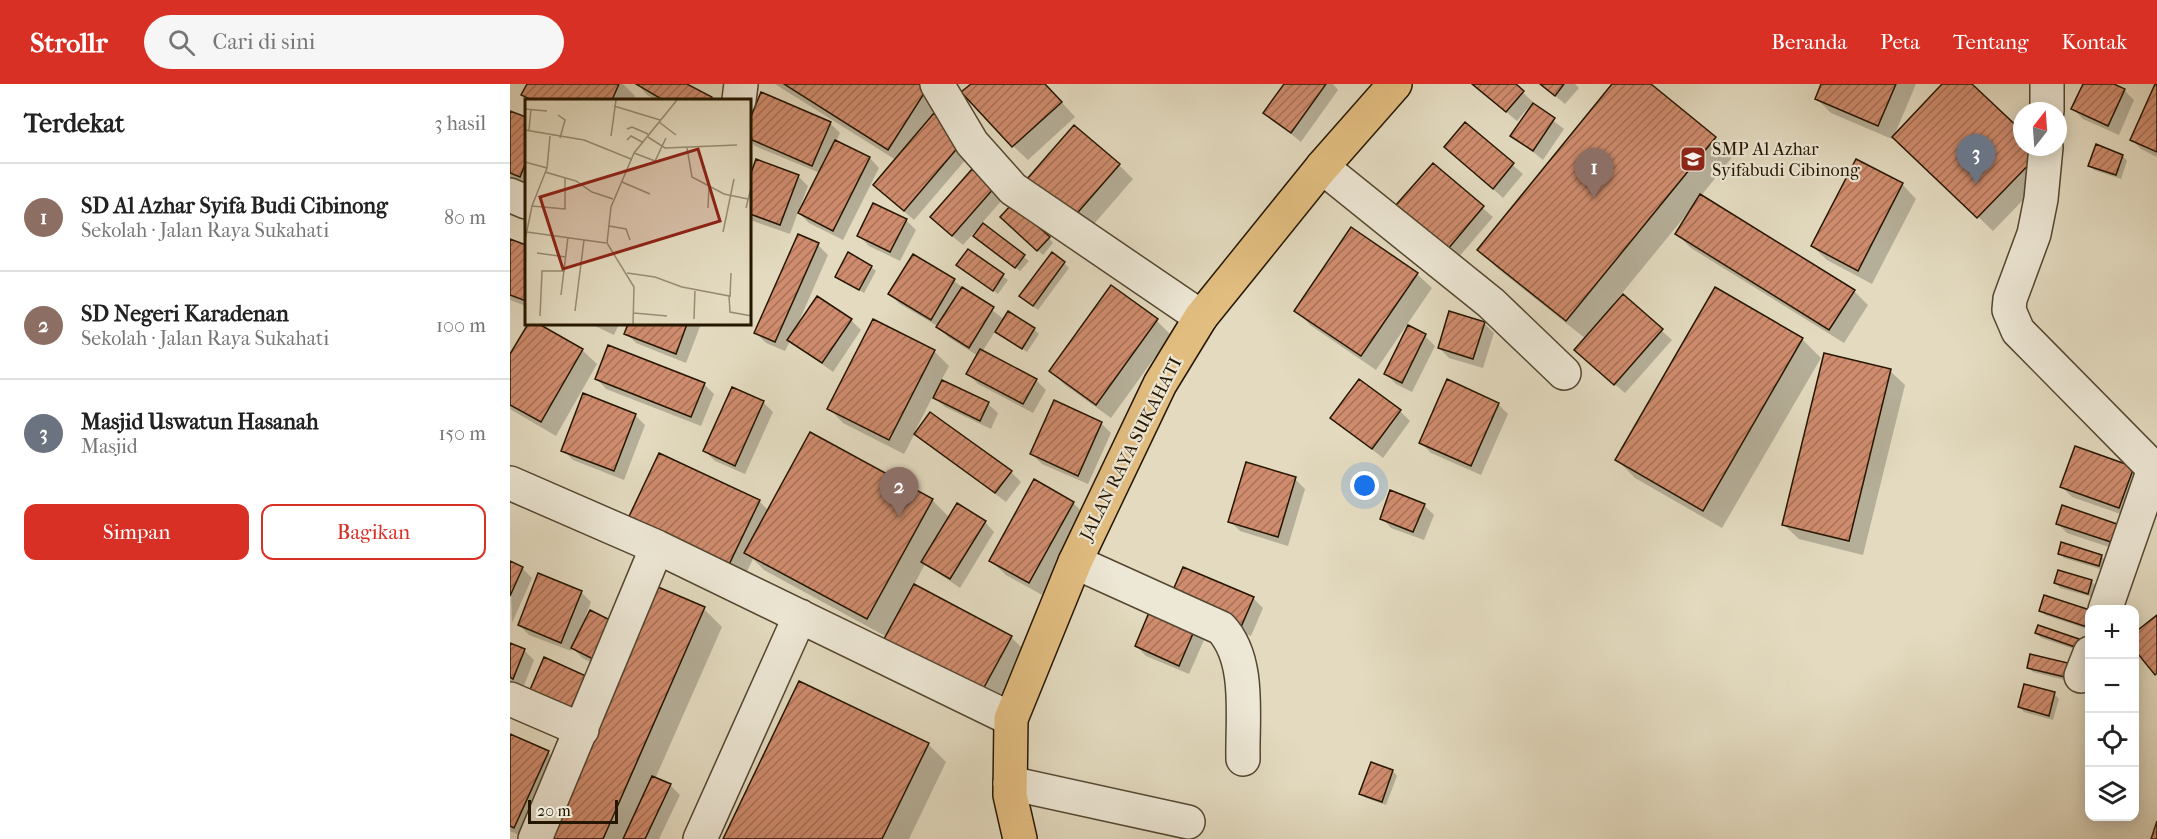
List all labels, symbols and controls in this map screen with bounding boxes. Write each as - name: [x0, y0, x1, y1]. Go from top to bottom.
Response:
- search box: [144, 15, 564, 69]
- text: Strollr: [30, 26, 108, 59]
- icon: search: [165, 26, 198, 59]
- text: Cari di sini: [213, 29, 315, 55]
- text: Beranda: [1771, 30, 1847, 54]
- text: Peta: [1880, 30, 1920, 54]
- text: Tentang: [1953, 30, 2029, 54]
- text: Kontak: [2062, 30, 2127, 54]
- inset map: [525, 99, 752, 326]
- north arrow: [2013, 102, 2067, 156]
- text: Terdekat: [24, 108, 125, 139]
- text: 3 hasil: [434, 112, 486, 135]
- pin: 3: [1956, 135, 1996, 184]
- place label: SMP Al Azhar Syifabudi Cibinong: [1712, 139, 1860, 181]
- school or university icon: SMP Al Azhar Syifabudi Cibinong: [1678, 144, 1708, 174]
- pin: 1: [1574, 148, 1614, 198]
- text: SD Al Azhar Syifa Budi Cibinong: [81, 193, 388, 219]
- text: 1: [40, 206, 47, 229]
- text: 80 m: [444, 206, 486, 229]
- text: Sekolah · Jalan Raya Sukahati: [81, 219, 329, 242]
- text: SD Negeri Karadenan: [81, 301, 289, 327]
- text: 2: [38, 314, 49, 337]
- text: 100 m: [436, 314, 486, 337]
- text: Sekolah · Jalan Raya Sukahati: [81, 327, 329, 350]
- street label: JALAN RAYA SUKAHATI: [1075, 354, 1186, 546]
- text: Masjid Uswatun Hasanah: [81, 409, 319, 435]
- text: 3: [39, 422, 48, 445]
- text: 150 m: [438, 422, 486, 445]
- text: Masjid: [81, 435, 138, 458]
- pin: 2: [880, 468, 918, 517]
- your location: [1350, 471, 1379, 500]
- button: Simpan: [24, 504, 249, 560]
- button: Bagikan: [261, 504, 486, 560]
- map controls: [2085, 605, 2139, 821]
- button: +: [2085, 605, 2139, 659]
- button: −: [2085, 659, 2139, 713]
- button: locate: [2085, 713, 2139, 767]
- button: layers: [2085, 767, 2139, 821]
- scale bar: [528, 797, 618, 824]
- text: 20 m: [537, 801, 571, 820]

